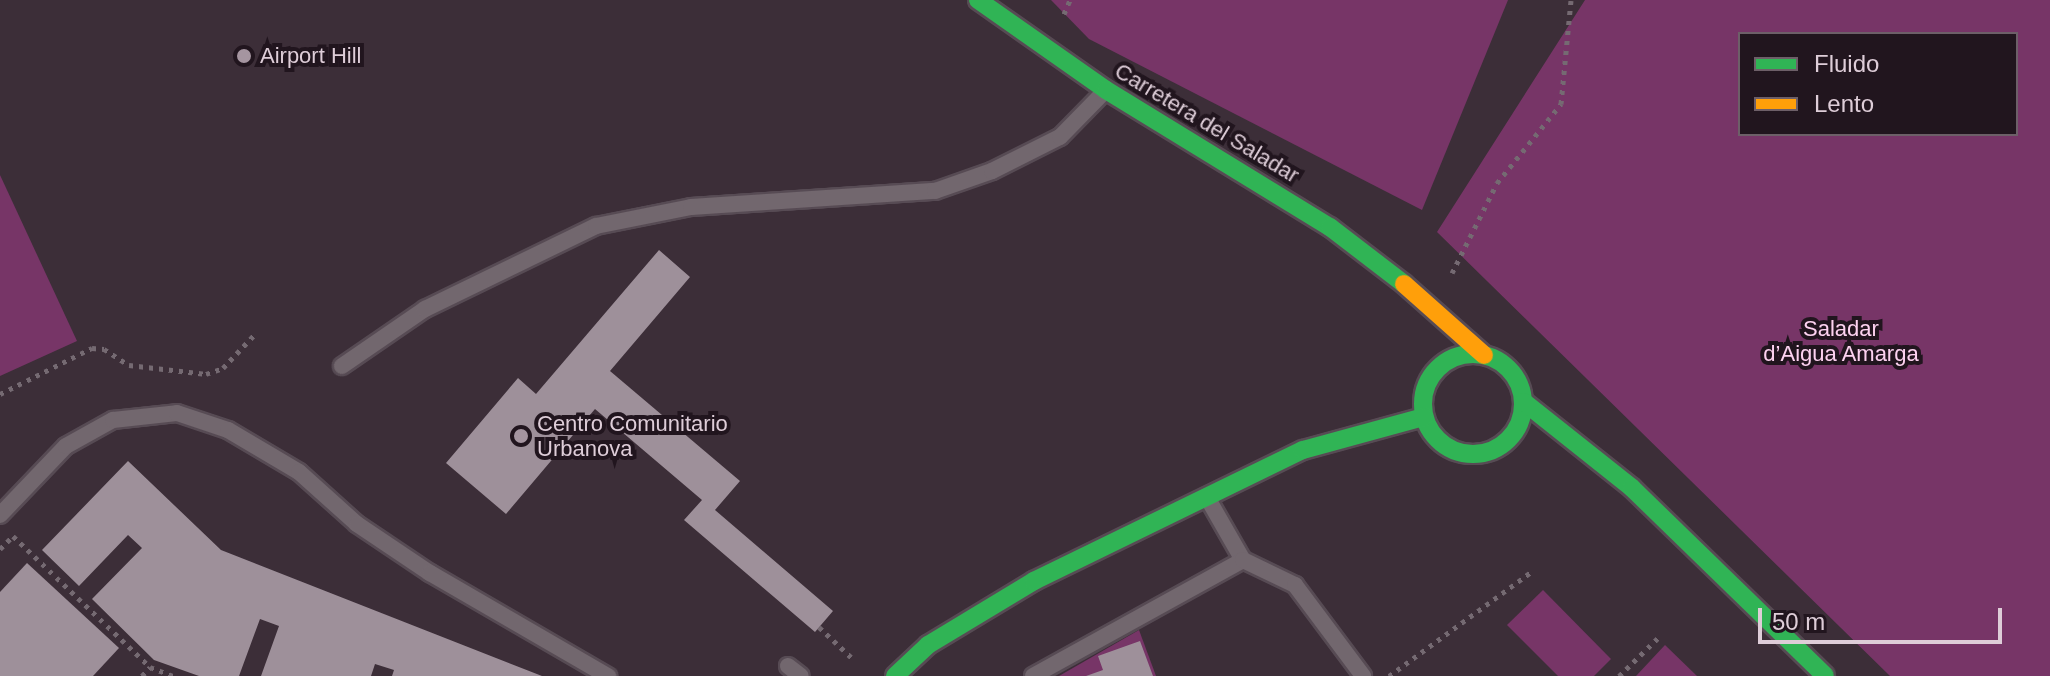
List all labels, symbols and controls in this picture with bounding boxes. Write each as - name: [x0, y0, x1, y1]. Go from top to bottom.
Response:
- legend: [1738, 32, 2018, 136]
- place label: Airport Hill: [260, 43, 361, 69]
- marker: Airport Hill: [235, 47, 253, 65]
- text: Fluido: [1814, 50, 1879, 77]
- street label: Carretera del Saladar: [1110, 58, 1304, 188]
- text: Lento: [1814, 90, 1874, 117]
- park label: Saladar d’Aigua Amarga: [1763, 315, 1919, 366]
- place label: Centro Comunitario Urbanova: [537, 410, 728, 462]
- marker: Centro Comunitario Urbanova: [512, 427, 530, 445]
- scale bar: [1762, 592, 2006, 642]
- text: 50 m: [1772, 608, 1825, 635]

